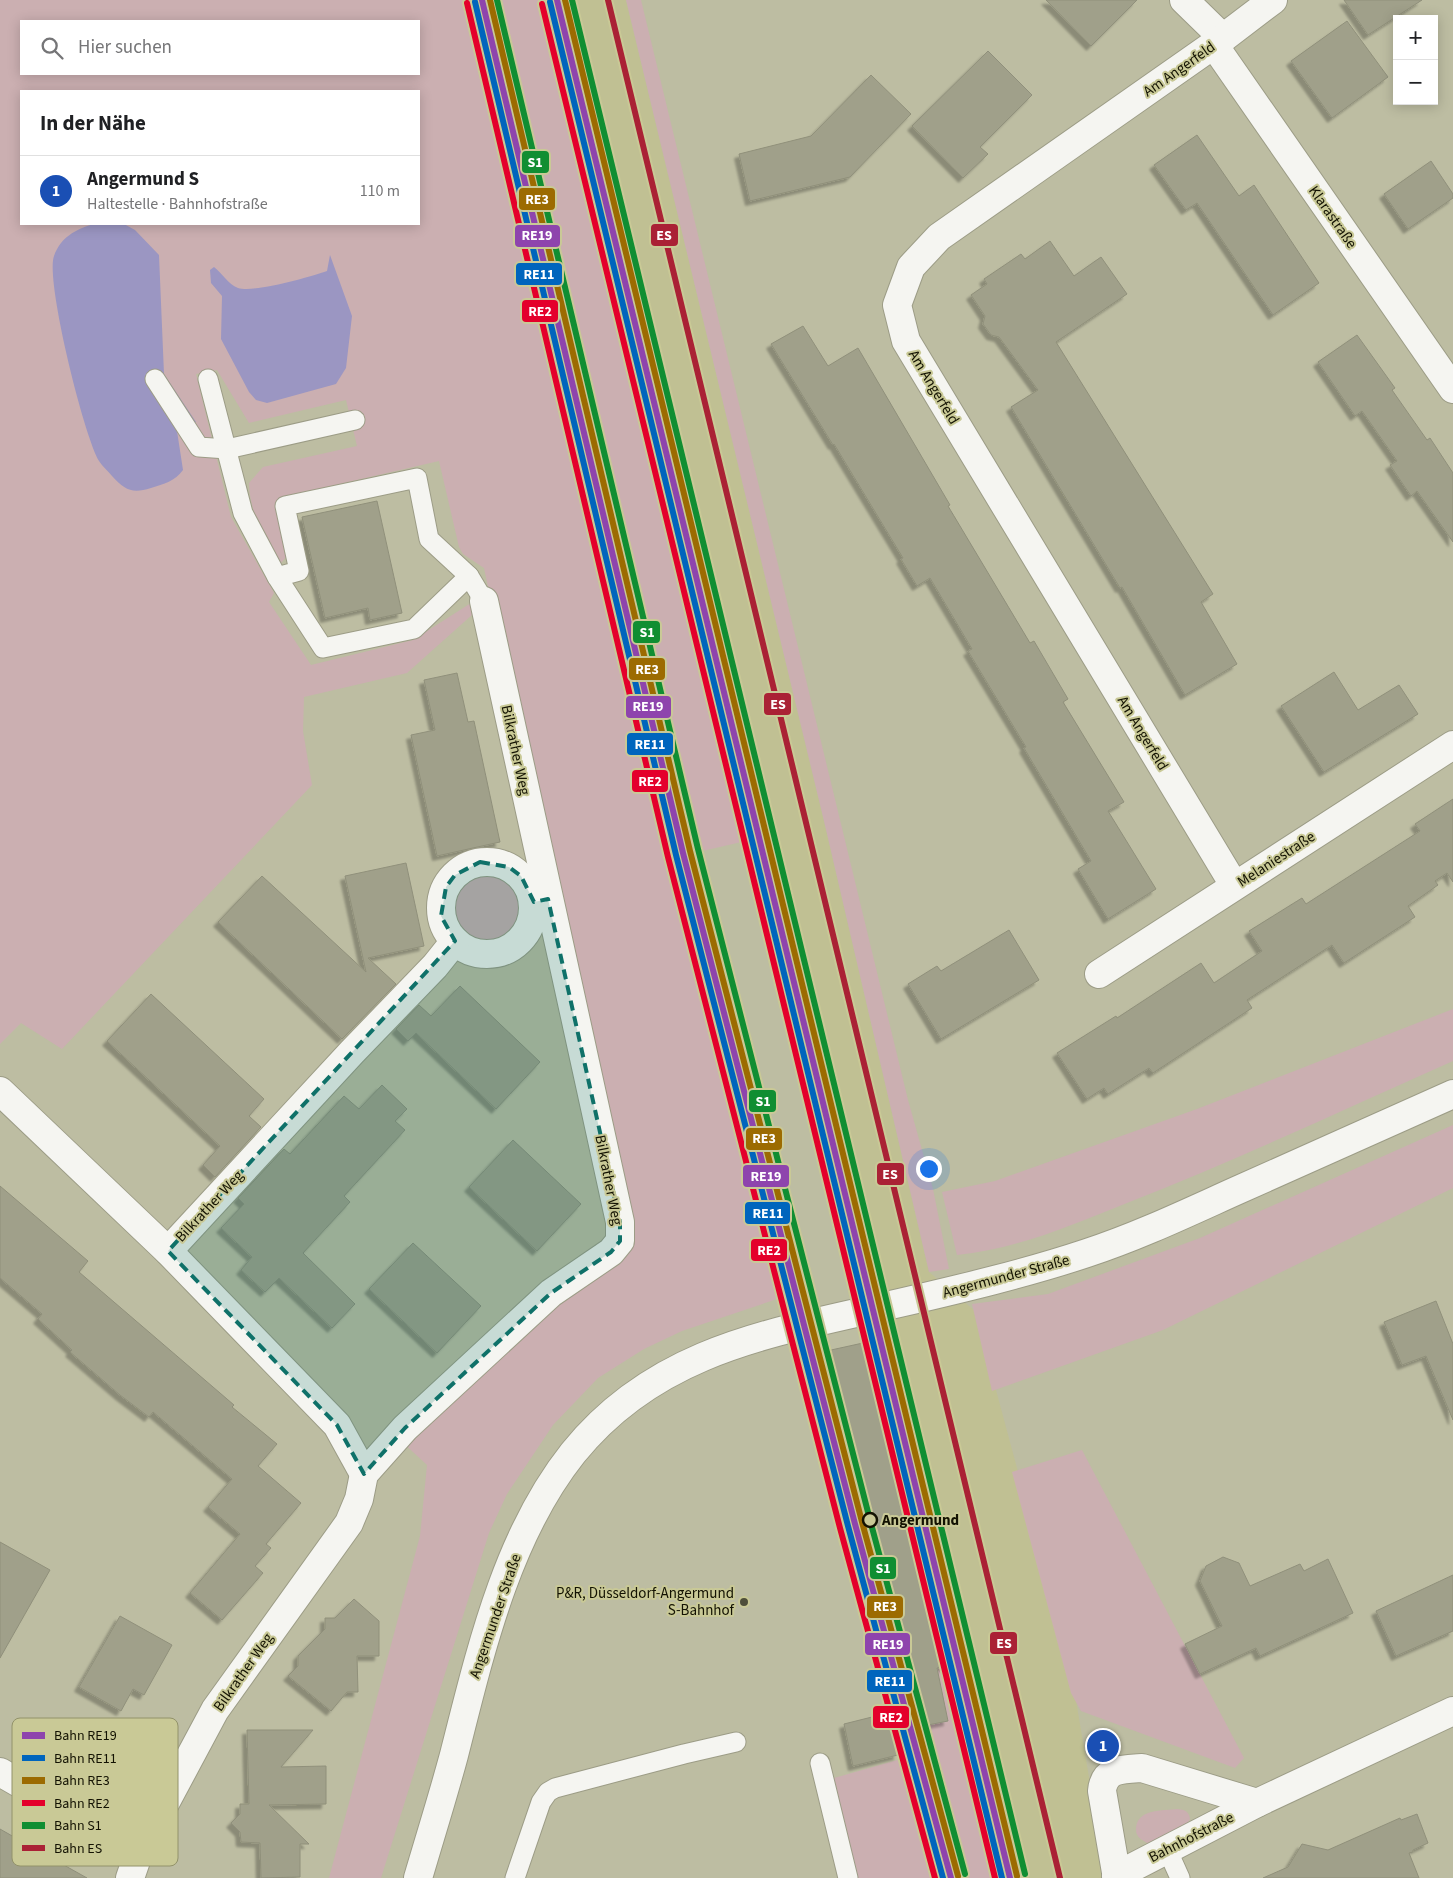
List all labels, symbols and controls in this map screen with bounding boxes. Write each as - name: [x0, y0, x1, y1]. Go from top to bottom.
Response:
- map controls: [1393, 15, 1438, 105]
- button: +: [1393, 15, 1438, 60]
- search box: [20, 20, 420, 75]
- icon: search: [38, 34, 66, 62]
- text: Hier suchen: [78, 34, 172, 61]
- street label: Am Angerfeld: [1139, 37, 1220, 102]
- button: −: [1393, 60, 1438, 105]
- text: In der Nähe: [40, 108, 146, 138]
- line badge: S1: [521, 150, 550, 174]
- text: S1: [527, 153, 543, 173]
- text: Angermund S: [87, 166, 199, 193]
- text: 1: [52, 180, 60, 202]
- text: 110 m: [360, 180, 400, 202]
- street label: Klarastraße: [1303, 182, 1362, 253]
- line badge: RE3: [518, 187, 556, 211]
- text: RE3: [525, 190, 549, 210]
- text: Haltestelle · Bahnhofstraße: [87, 193, 268, 215]
- line badge: ES: [650, 223, 679, 247]
- line badge: RE19: [514, 224, 561, 248]
- text: RE19: [521, 226, 553, 246]
- text: ES: [656, 226, 672, 246]
- line badge: RE11: [515, 262, 563, 286]
- text: RE11: [523, 265, 555, 285]
- line badge: RE2: [521, 299, 559, 323]
- text: RE2: [528, 302, 552, 322]
- street label: Am Angerfeld: [903, 346, 964, 429]
- line badge: S1: [632, 620, 661, 644]
- text: S1: [639, 623, 655, 643]
- line badge: RE3: [628, 657, 666, 681]
- text: RE3: [635, 660, 659, 680]
- line badge: ES: [763, 692, 792, 716]
- street label: Am Angerfeld: [1112, 692, 1173, 775]
- line badge: RE19: [625, 695, 672, 719]
- text: ES: [770, 695, 786, 715]
- text: RE19: [632, 697, 664, 717]
- street label: Bilkrather Weg: [496, 703, 535, 797]
- line badge: RE11: [626, 732, 674, 756]
- text: RE11: [634, 735, 666, 755]
- line badge: RE2: [631, 769, 669, 793]
- text: RE2: [638, 772, 662, 792]
- street label: Melaniestraße: [1233, 826, 1319, 892]
- line badge: S1: [748, 1089, 777, 1113]
- text: S1: [755, 1092, 771, 1112]
- line badge: RE3: [745, 1127, 783, 1151]
- text: RE3: [752, 1129, 776, 1149]
- street label: Bilkrather Weg: [589, 1133, 628, 1227]
- your location: [916, 1156, 942, 1182]
- line badge: ES: [876, 1162, 905, 1186]
- line badge: RE19: [742, 1164, 790, 1188]
- street label: Bilkrather Weg: [170, 1165, 249, 1247]
- text: ES: [882, 1165, 898, 1185]
- text: RE19: [750, 1167, 782, 1187]
- line badge: RE11: [744, 1201, 791, 1225]
- text: RE11: [752, 1204, 784, 1224]
- line badge: RE2: [750, 1238, 788, 1262]
- text: RE2: [757, 1241, 781, 1261]
- street label: Angermunder Straße: [940, 1249, 1072, 1303]
- place label: Angermund: [881, 1510, 959, 1531]
- marker: Angermund: [862, 1512, 878, 1528]
- street label: Angermunder Straße: [464, 1551, 527, 1681]
- line badge: S1: [869, 1556, 897, 1580]
- text: S1: [875, 1559, 891, 1579]
- place label: P&R, Düsseldorf-Angermund S-Bahnhof: [556, 1583, 735, 1621]
- line badge: RE3: [866, 1595, 904, 1619]
- marker: P&R, Düsseldorf-Angermund S-Bahnhof: [738, 1596, 750, 1608]
- text: RE3: [873, 1597, 897, 1617]
- street label: Bilkrather Weg: [209, 1628, 278, 1716]
- line badge: ES: [989, 1631, 1018, 1655]
- line badge: RE19: [864, 1632, 911, 1656]
- text: ES: [996, 1634, 1012, 1654]
- text: RE19: [872, 1635, 904, 1655]
- line badge: RE11: [866, 1669, 913, 1693]
- text: RE11: [874, 1672, 906, 1692]
- line badge: RE2: [872, 1705, 910, 1729]
- text: RE2: [879, 1708, 903, 1728]
- legend: [12, 1718, 178, 1866]
- text: Bahn RE19: [54, 1726, 117, 1746]
- pin: 1: [1087, 1727, 1119, 1765]
- text: Bahn RE11: [54, 1749, 117, 1769]
- text: Bahn RE3: [54, 1771, 110, 1791]
- text: Bahn RE2: [54, 1794, 110, 1814]
- street label: Bahnhofstraße: [1145, 1807, 1237, 1868]
- text: Bahn S1: [54, 1816, 102, 1836]
- text: Bahn ES: [54, 1839, 102, 1859]

